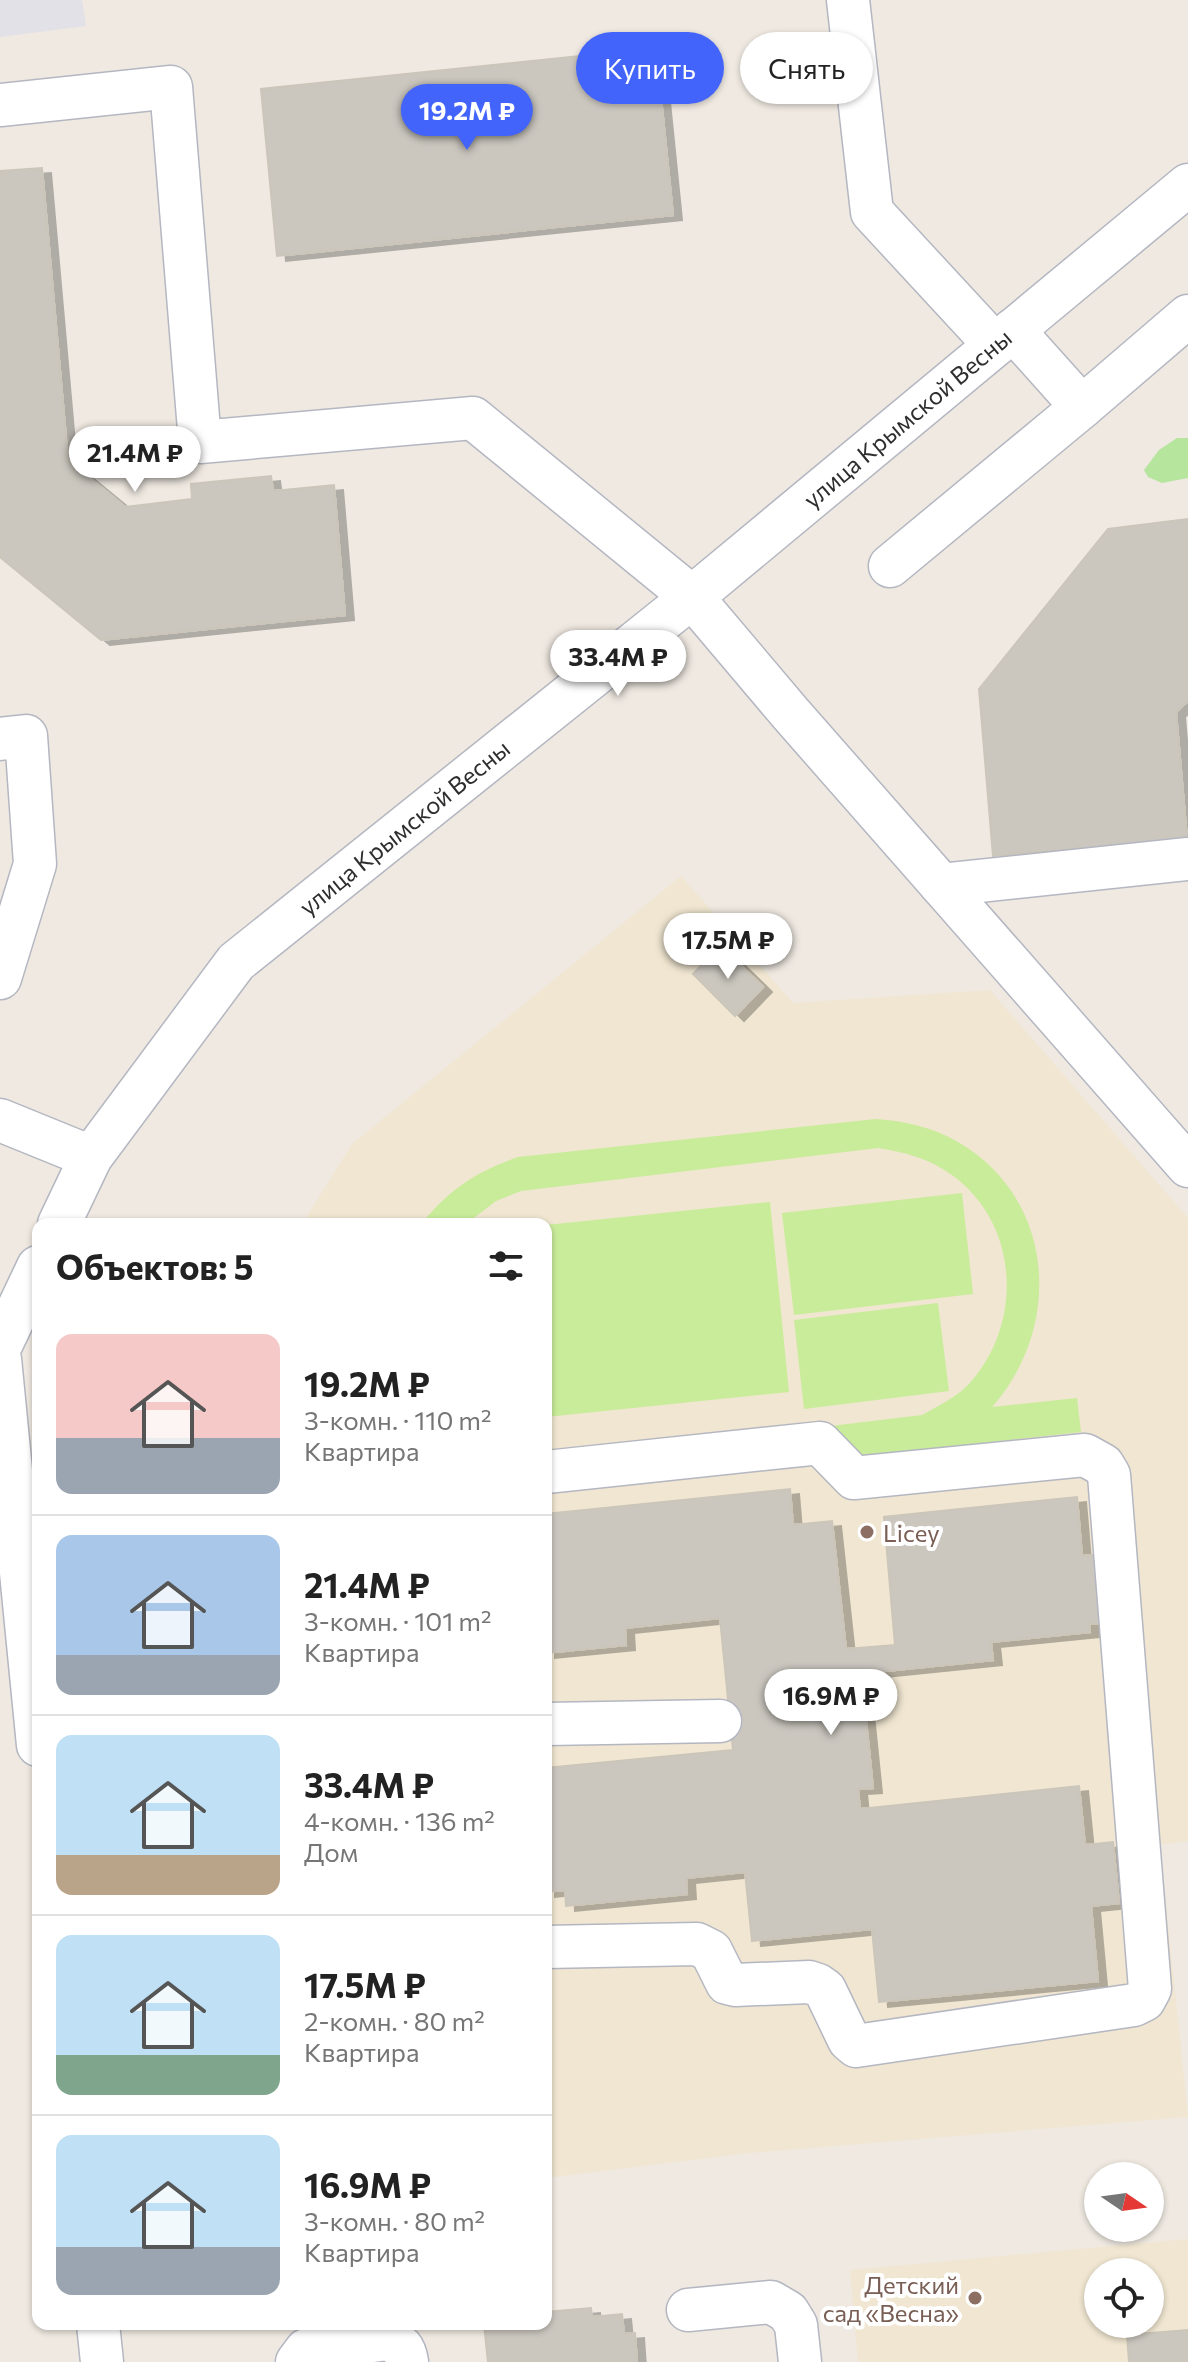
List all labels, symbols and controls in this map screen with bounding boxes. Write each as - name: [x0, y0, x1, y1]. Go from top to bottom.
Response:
- chip: Купить: [576, 32, 724, 104]
- chip: Снять: [740, 32, 873, 104]
- pin: 19.2M ₽: [393, 84, 541, 152]
- text: 19.2M ₽: [419, 94, 515, 125]
- street label: улица Крымской Весны: [797, 322, 1017, 514]
- pin: 21.4M ₽: [61, 426, 209, 494]
- text: 21.4M ₽: [87, 436, 183, 467]
- pin: 33.4M ₽: [544, 630, 692, 698]
- text: 33.4M ₽: [568, 640, 668, 671]
- street label: улица Крымской Весны: [293, 733, 515, 921]
- pin: 17.5M ₽: [654, 913, 802, 981]
- text: 17.5M ₽: [681, 923, 775, 954]
- icon: filters: [484, 1244, 528, 1288]
- text: Объектов: 5: [56, 1245, 253, 1287]
- text: 19.2M ₽: [304, 1362, 430, 1404]
- icon: home: [120, 1366, 216, 1462]
- text: 3-комн. · 110 m²: [304, 1404, 491, 1435]
- text: Квартира: [304, 1435, 420, 1466]
- place label: Licey: [883, 1518, 940, 1547]
- marker: Licey: [858, 1523, 876, 1541]
- text: 21.4M ₽: [304, 1563, 430, 1605]
- icon: home: [120, 1567, 216, 1663]
- text: 3-комн. · 101 m²: [304, 1605, 491, 1636]
- text: Квартира: [304, 1636, 420, 1667]
- pin: 16.9M ₽: [757, 1669, 905, 1737]
- text: 16.9M ₽: [782, 1679, 880, 1710]
- text: 33.4M ₽: [304, 1763, 434, 1805]
- icon: home: [120, 1767, 216, 1863]
- text: 4-комн. · 136 m²: [304, 1805, 495, 1836]
- text: Дом: [304, 1836, 358, 1867]
- text: 17.5M ₽: [304, 1963, 426, 2005]
- icon: home: [120, 1967, 216, 2063]
- text: 2-комн. · 80 m²: [304, 2005, 485, 2036]
- text: Квартира: [304, 2036, 420, 2067]
- north arrow: [1084, 2162, 1164, 2242]
- map controls: [1084, 2162, 1164, 2338]
- text: 16.9M ₽: [304, 2163, 431, 2205]
- icon: home: [120, 2167, 216, 2263]
- text: 3-комн. · 80 m²: [304, 2205, 485, 2236]
- text: Квартира: [304, 2236, 420, 2267]
- button: locate: [1084, 2258, 1164, 2338]
- place label: Детский сад «Весна»: [823, 2270, 959, 2327]
- marker: Детский сад «Весна»: [966, 2289, 984, 2307]

